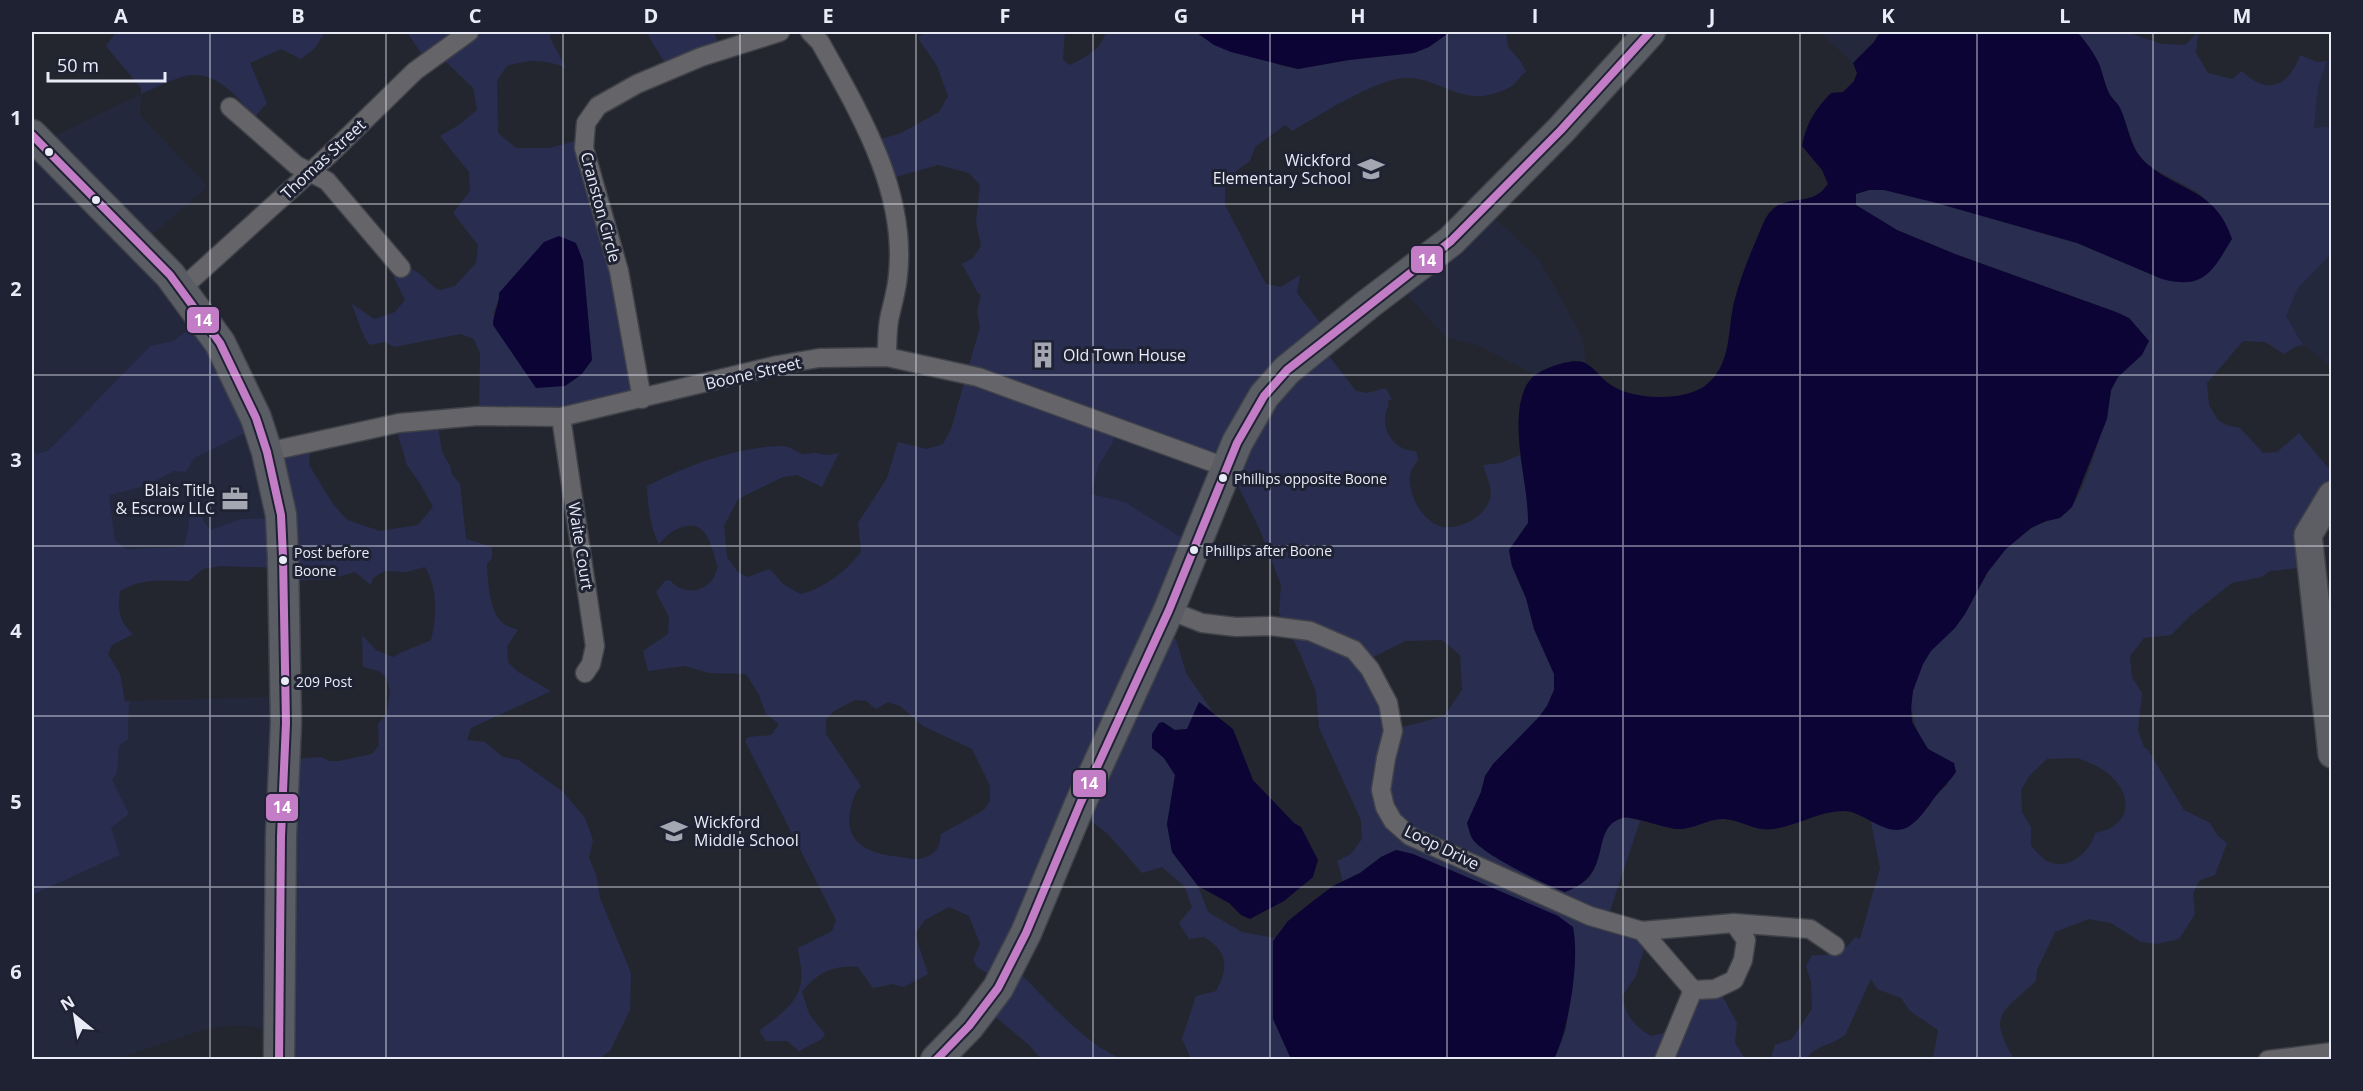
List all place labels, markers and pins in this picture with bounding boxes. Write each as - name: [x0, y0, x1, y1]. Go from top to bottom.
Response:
- unlabelled marker: [43, 146, 55, 158]
- place label: Wickford Elementary School: [1213, 149, 1351, 189]
- school or university icon: Wickford Elementary School: [1356, 154, 1386, 184]
- unlabelled marker: [90, 194, 102, 206]
- building icon: Old Town House: [1028, 340, 1058, 370]
- place label: Old Town House: [1063, 344, 1186, 366]
- place label: Phillips opposite Boone: [1234, 469, 1387, 488]
- marker: Phillips opposite Boone: [1217, 472, 1229, 484]
- place label: Blais Title & Escrow LLC: [116, 479, 215, 519]
- office icon: Blais Title & Escrow LLC: [220, 484, 250, 514]
- place label: Phillips after Boone: [1205, 541, 1332, 560]
- place label: Post before Boone: [294, 543, 369, 580]
- marker: Phillips after Boone: [1188, 544, 1200, 556]
- marker: Post before Boone: [277, 554, 289, 566]
- place label: 209 Post: [296, 672, 352, 691]
- marker: 209 Post: [279, 675, 291, 687]
- place label: Wickford Middle School: [694, 811, 799, 851]
- school or university icon: Wickford Middle School: [659, 816, 689, 846]

